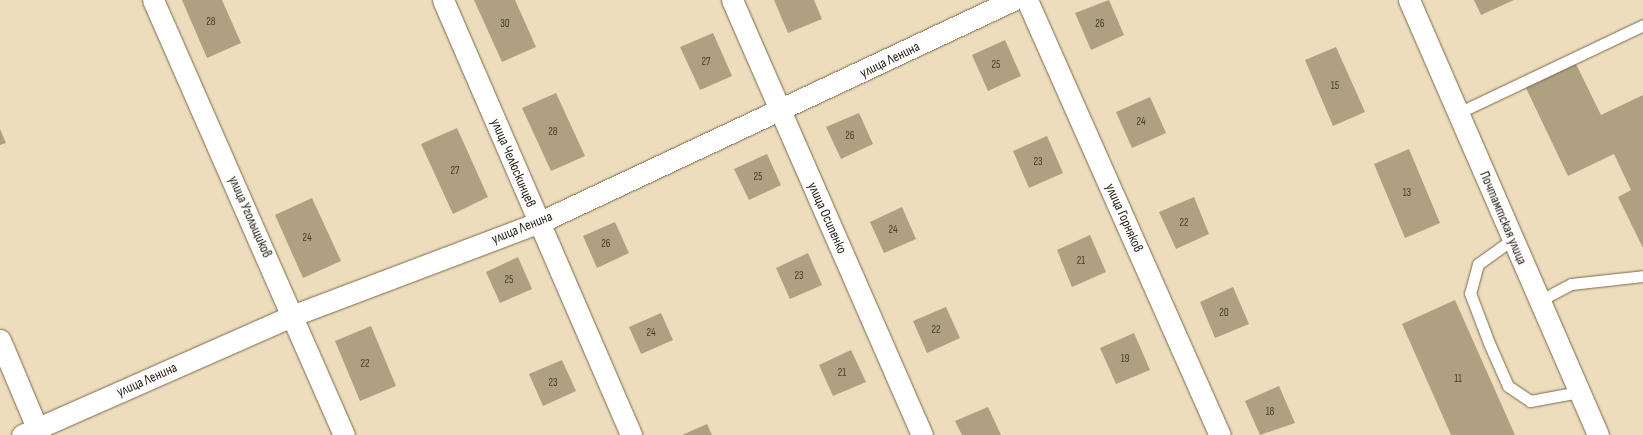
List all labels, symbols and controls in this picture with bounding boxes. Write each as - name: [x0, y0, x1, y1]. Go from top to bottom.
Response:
- house number: 28: [206, 15, 216, 29]
- house number: 30: [500, 17, 510, 31]
- house number: 26: [1095, 17, 1105, 31]
- street label: улица Ленина: [857, 38, 923, 82]
- house number: 27: [702, 55, 710, 69]
- house number: 25: [992, 58, 1000, 72]
- house number: 15: [1331, 79, 1339, 93]
- house number: 24: [1136, 115, 1146, 129]
- street label: улица Челюскинцев: [487, 116, 539, 210]
- house number: 28: [548, 125, 558, 139]
- house number: 26: [845, 129, 855, 143]
- house number: 23: [1033, 155, 1043, 169]
- house number: 27: [451, 164, 459, 178]
- street label: Почтамтская улица: [1476, 169, 1530, 267]
- house number: 25: [754, 170, 762, 184]
- street label: улица Угольщиков: [224, 174, 276, 260]
- street label: улица Осипенко: [804, 180, 850, 256]
- street label: улица Горняков: [1101, 181, 1147, 255]
- house number: 13: [1403, 186, 1411, 200]
- street label: улица Ленина: [489, 208, 555, 248]
- house number: 22: [1179, 216, 1189, 230]
- house number: 24: [888, 223, 898, 237]
- house number: 24: [302, 231, 312, 245]
- house number: 26: [601, 237, 611, 251]
- house number: 21: [1077, 254, 1085, 268]
- house number: 23: [794, 269, 804, 283]
- house number: 25: [505, 273, 513, 287]
- house number: 20: [1219, 306, 1229, 320]
- house number: 22: [931, 323, 941, 337]
- house number: 24: [646, 326, 656, 340]
- house number: 19: [1121, 352, 1129, 366]
- house number: 22: [360, 357, 370, 371]
- street label: улица Ленина: [114, 359, 180, 401]
- house number: 21: [838, 366, 846, 380]
- house number: 11: [1454, 372, 1462, 386]
- house number: 23: [548, 376, 558, 390]
- house number: 18: [1266, 405, 1274, 419]

